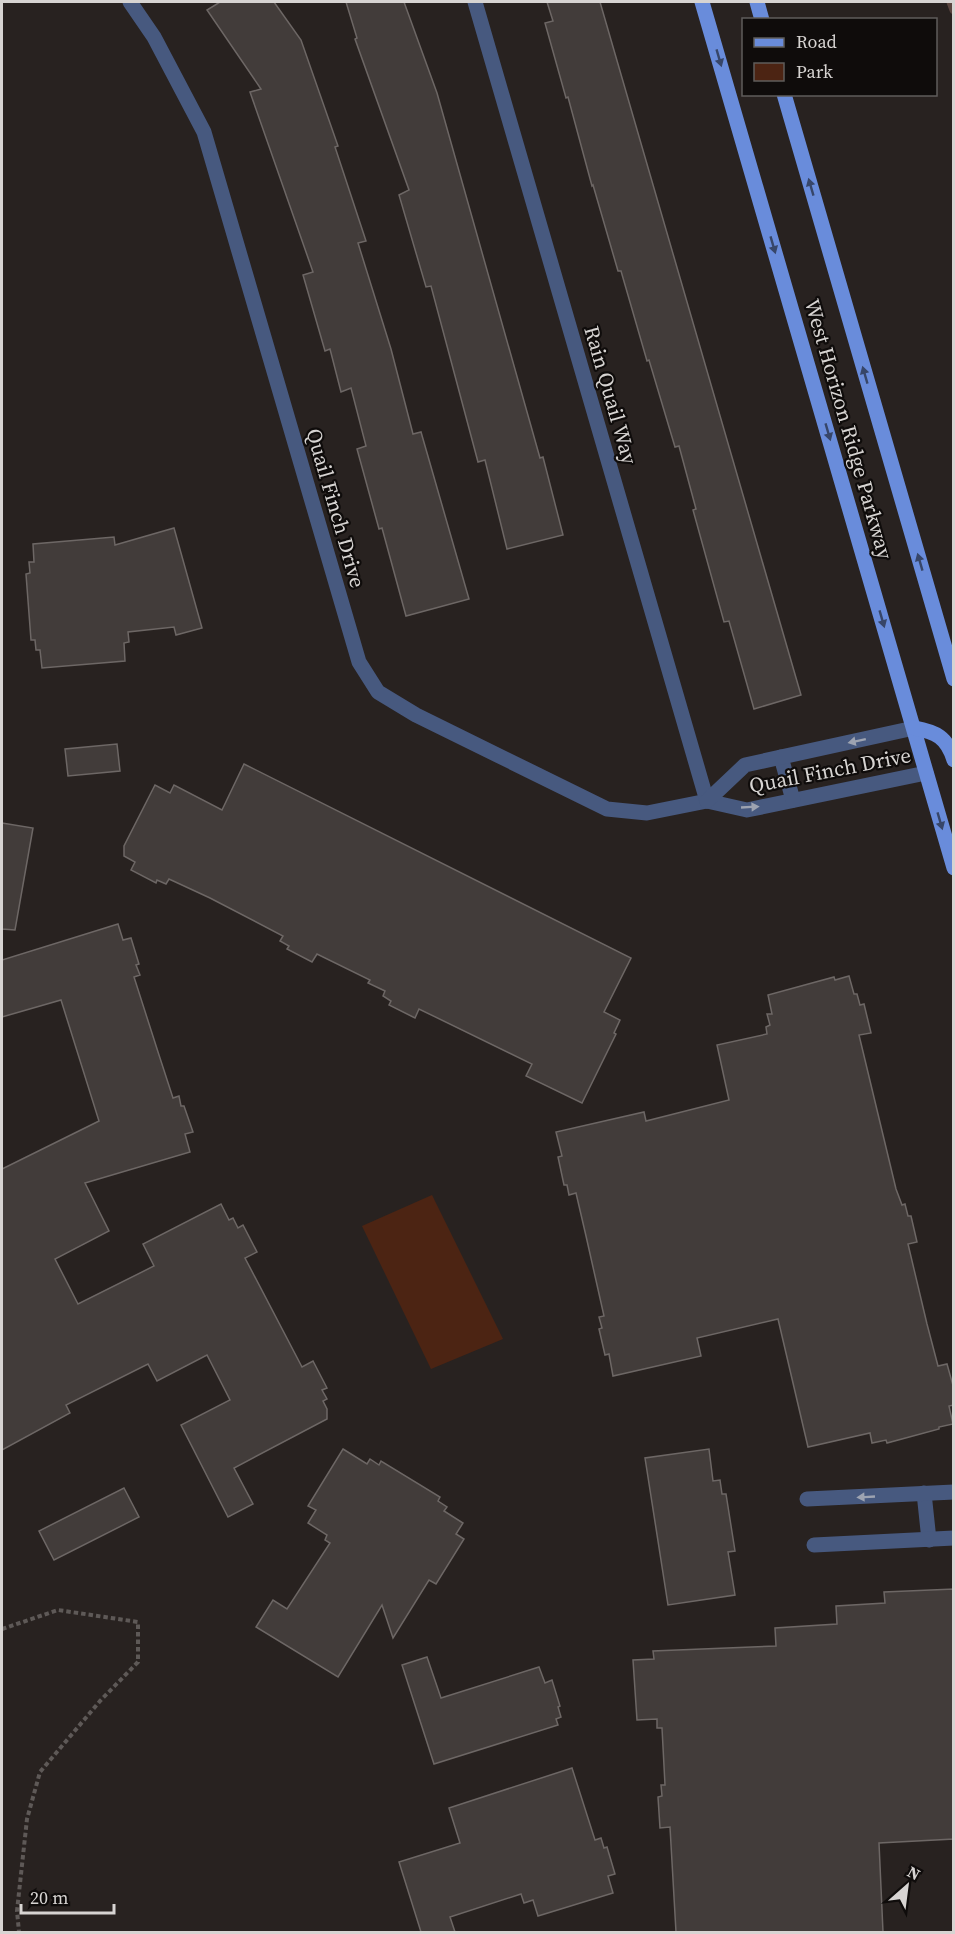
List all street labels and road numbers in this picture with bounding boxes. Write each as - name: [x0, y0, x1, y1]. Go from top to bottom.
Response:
- street label: West Horizon Ridge Parkway: [798, 295, 900, 563]
- street label: Rain Quail Way: [577, 322, 645, 468]
- street label: Quail Finch Drive: [299, 425, 373, 591]
- street label: Quail Finch Drive: [747, 740, 913, 800]

